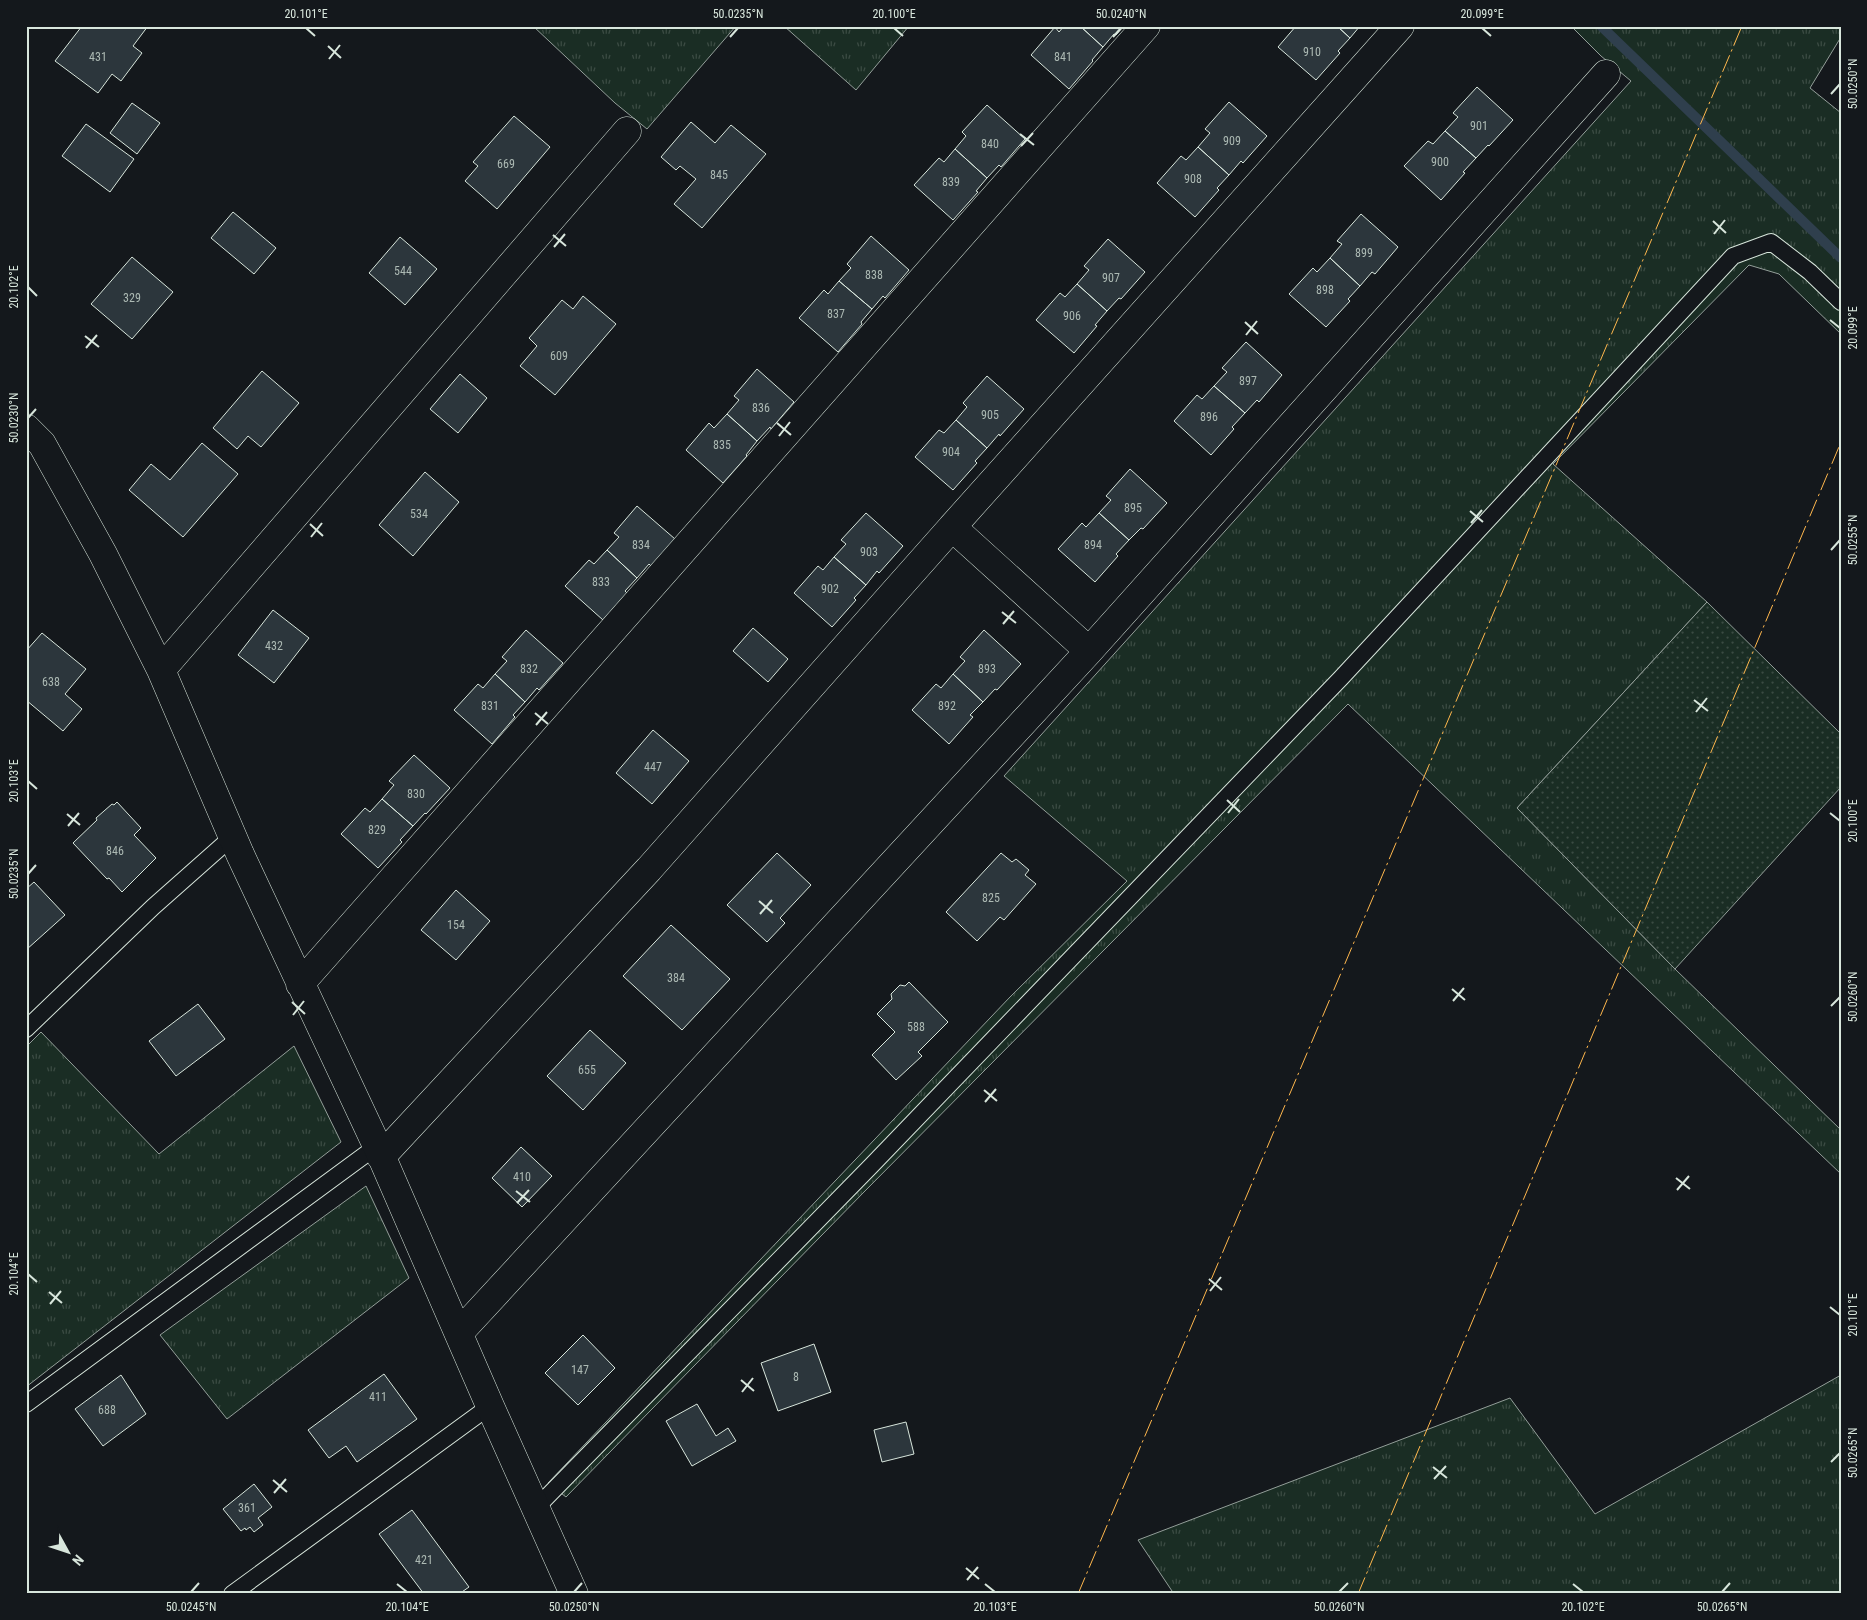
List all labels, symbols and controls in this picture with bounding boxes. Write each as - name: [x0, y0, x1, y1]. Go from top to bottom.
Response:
- text: 20.101°E: [284, 7, 328, 21]
- text: 50.0235°N: [713, 7, 763, 21]
- text: 20.100°E: [872, 7, 916, 21]
- text: 50.0240°N: [1096, 7, 1146, 21]
- text: 20.099°E: [1460, 7, 1504, 21]
- house number: 910: [1303, 45, 1321, 59]
- house number: 431: [89, 50, 107, 64]
- house number: 841: [1054, 50, 1072, 64]
- text: 50.0250°N: [1846, 59, 1860, 109]
- house number: 901: [1470, 119, 1488, 133]
- house number: 909: [1223, 134, 1241, 148]
- house number: 840: [981, 137, 999, 151]
- house number: 900: [1431, 155, 1449, 169]
- house number: 669: [497, 157, 515, 171]
- house number: 845: [710, 168, 728, 182]
- house number: 908: [1184, 172, 1202, 186]
- house number: 839: [942, 175, 960, 189]
- house number: 899: [1355, 246, 1373, 260]
- house number: 544: [394, 264, 412, 278]
- text: 20.102°E: [7, 265, 21, 309]
- house number: 838: [865, 268, 883, 282]
- house number: 907: [1102, 271, 1120, 285]
- house number: 898: [1316, 283, 1334, 297]
- house number: 329: [123, 291, 141, 305]
- text: 20.099°E: [1846, 306, 1860, 350]
- house number: 837: [827, 307, 845, 321]
- house number: 906: [1063, 309, 1081, 323]
- house number: 609: [550, 349, 568, 363]
- house number: 897: [1239, 374, 1257, 388]
- text: 50.0230°N: [7, 393, 21, 443]
- house number: 836: [752, 401, 770, 415]
- house number: 905: [981, 408, 999, 422]
- house number: 896: [1200, 410, 1218, 424]
- house number: 835: [713, 438, 731, 452]
- house number: 904: [942, 445, 960, 459]
- house number: 895: [1124, 501, 1142, 515]
- house number: 534: [410, 507, 428, 521]
- text: 50.0255°N: [1846, 515, 1860, 565]
- house number: 834: [632, 538, 650, 552]
- house number: 894: [1084, 538, 1102, 552]
- house number: 903: [860, 545, 878, 559]
- house number: 833: [592, 575, 610, 589]
- house number: 902: [821, 582, 839, 596]
- house number: 432: [265, 639, 283, 653]
- house number: 832: [520, 662, 538, 676]
- house number: 893: [978, 662, 996, 676]
- house number: 638: [42, 675, 60, 689]
- house number: 831: [481, 699, 499, 713]
- house number: 892: [938, 699, 956, 713]
- text: 20.103°E: [7, 759, 21, 803]
- house number: 447: [644, 760, 662, 774]
- house number: 830: [407, 787, 425, 801]
- text: 20.100°E: [1846, 799, 1860, 843]
- house number: 829: [368, 823, 386, 837]
- house number: 846: [106, 844, 124, 858]
- text: 50.0235°N: [7, 849, 21, 899]
- house number: 825: [982, 891, 1000, 905]
- house number: 154: [447, 918, 465, 932]
- house number: 384: [667, 971, 685, 985]
- text: 50.0260°N: [1846, 972, 1860, 1022]
- house number: 588: [907, 1020, 925, 1034]
- house number: 655: [578, 1063, 596, 1077]
- house number: 410: [513, 1170, 531, 1184]
- text: 20.104°E: [7, 1252, 21, 1296]
- text: 20.101°E: [1846, 1293, 1860, 1337]
- house number: 147: [571, 1363, 589, 1377]
- house number: 8: [793, 1370, 799, 1384]
- house number: 411: [369, 1390, 387, 1404]
- house number: 688: [98, 1403, 116, 1417]
- text: 50.0265°N: [1846, 1428, 1860, 1478]
- house number: 361: [238, 1501, 256, 1515]
- north arrow: [42, 1528, 92, 1578]
- text: N: [69, 1552, 87, 1569]
- house number: 421: [415, 1553, 433, 1567]
- text: 50.0245°N: [166, 1600, 216, 1614]
- text: 20.104°E: [385, 1600, 429, 1614]
- text: 50.0250°N: [549, 1600, 599, 1614]
- text: 20.103°E: [973, 1600, 1017, 1614]
- text: 50.0260°N: [1314, 1600, 1364, 1614]
- text: 20.102°E: [1561, 1600, 1605, 1614]
- text: 50.0265°N: [1697, 1600, 1747, 1614]

